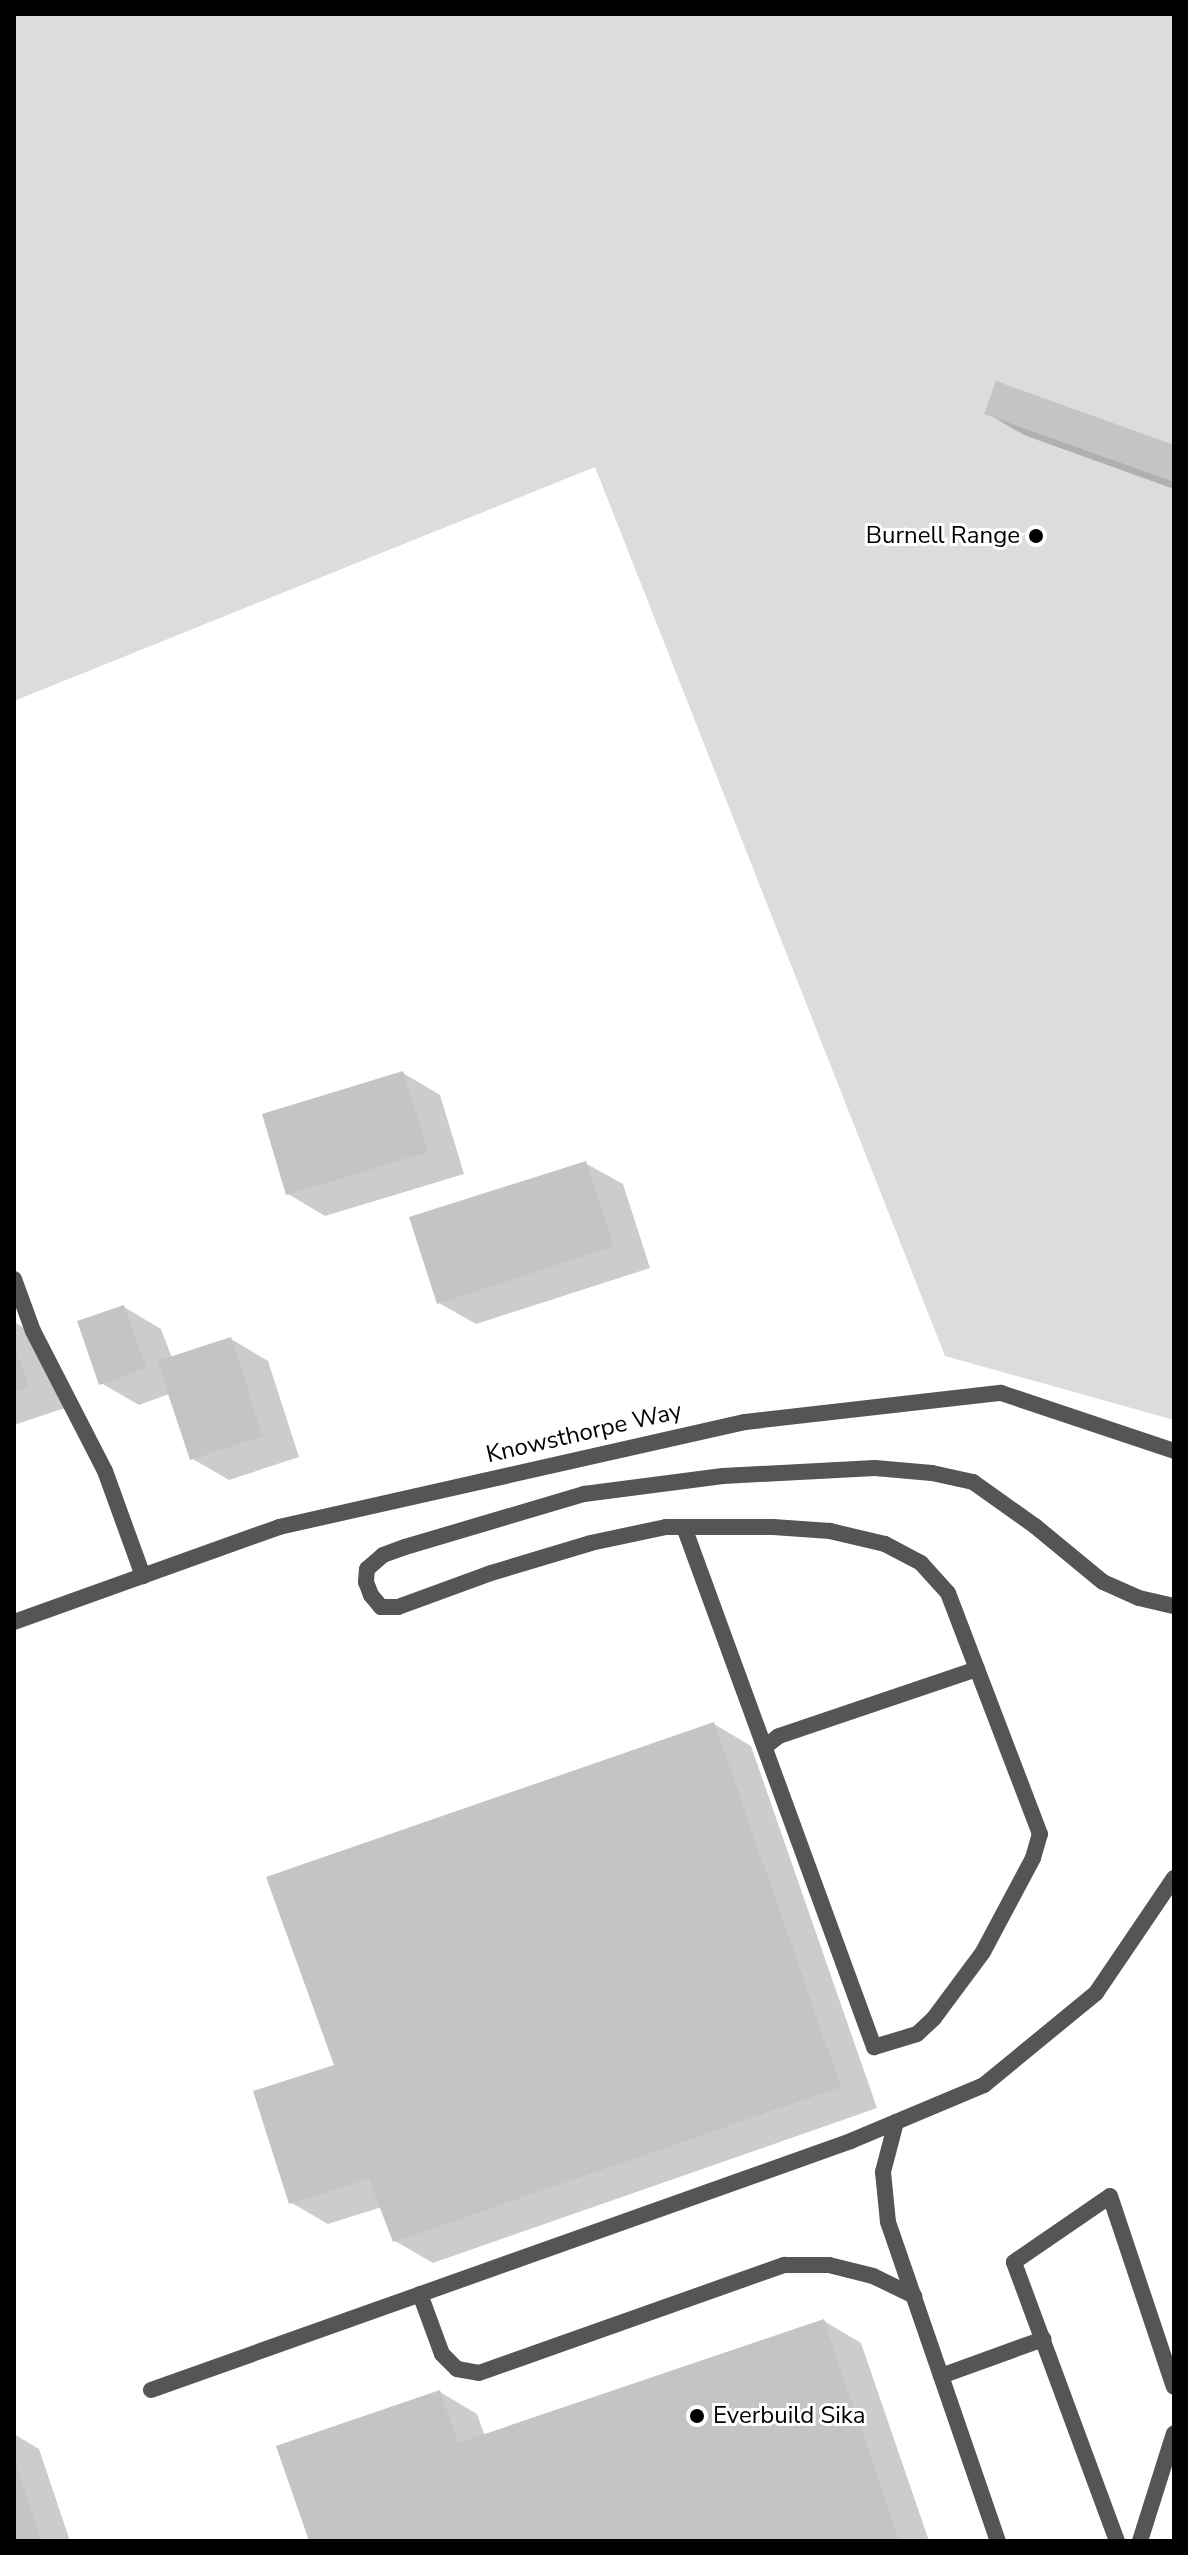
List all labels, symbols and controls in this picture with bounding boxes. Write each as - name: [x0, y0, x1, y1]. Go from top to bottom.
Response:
- place label: Burnell Range: [866, 522, 1020, 550]
- marker: Burnell Range: [1027, 527, 1045, 545]
- street label: Knowsthorpe Way: [483, 1396, 685, 1470]
- place label: Everbuild Sika: [713, 2402, 865, 2430]
- marker: Everbuild Sika: [688, 2407, 706, 2425]

